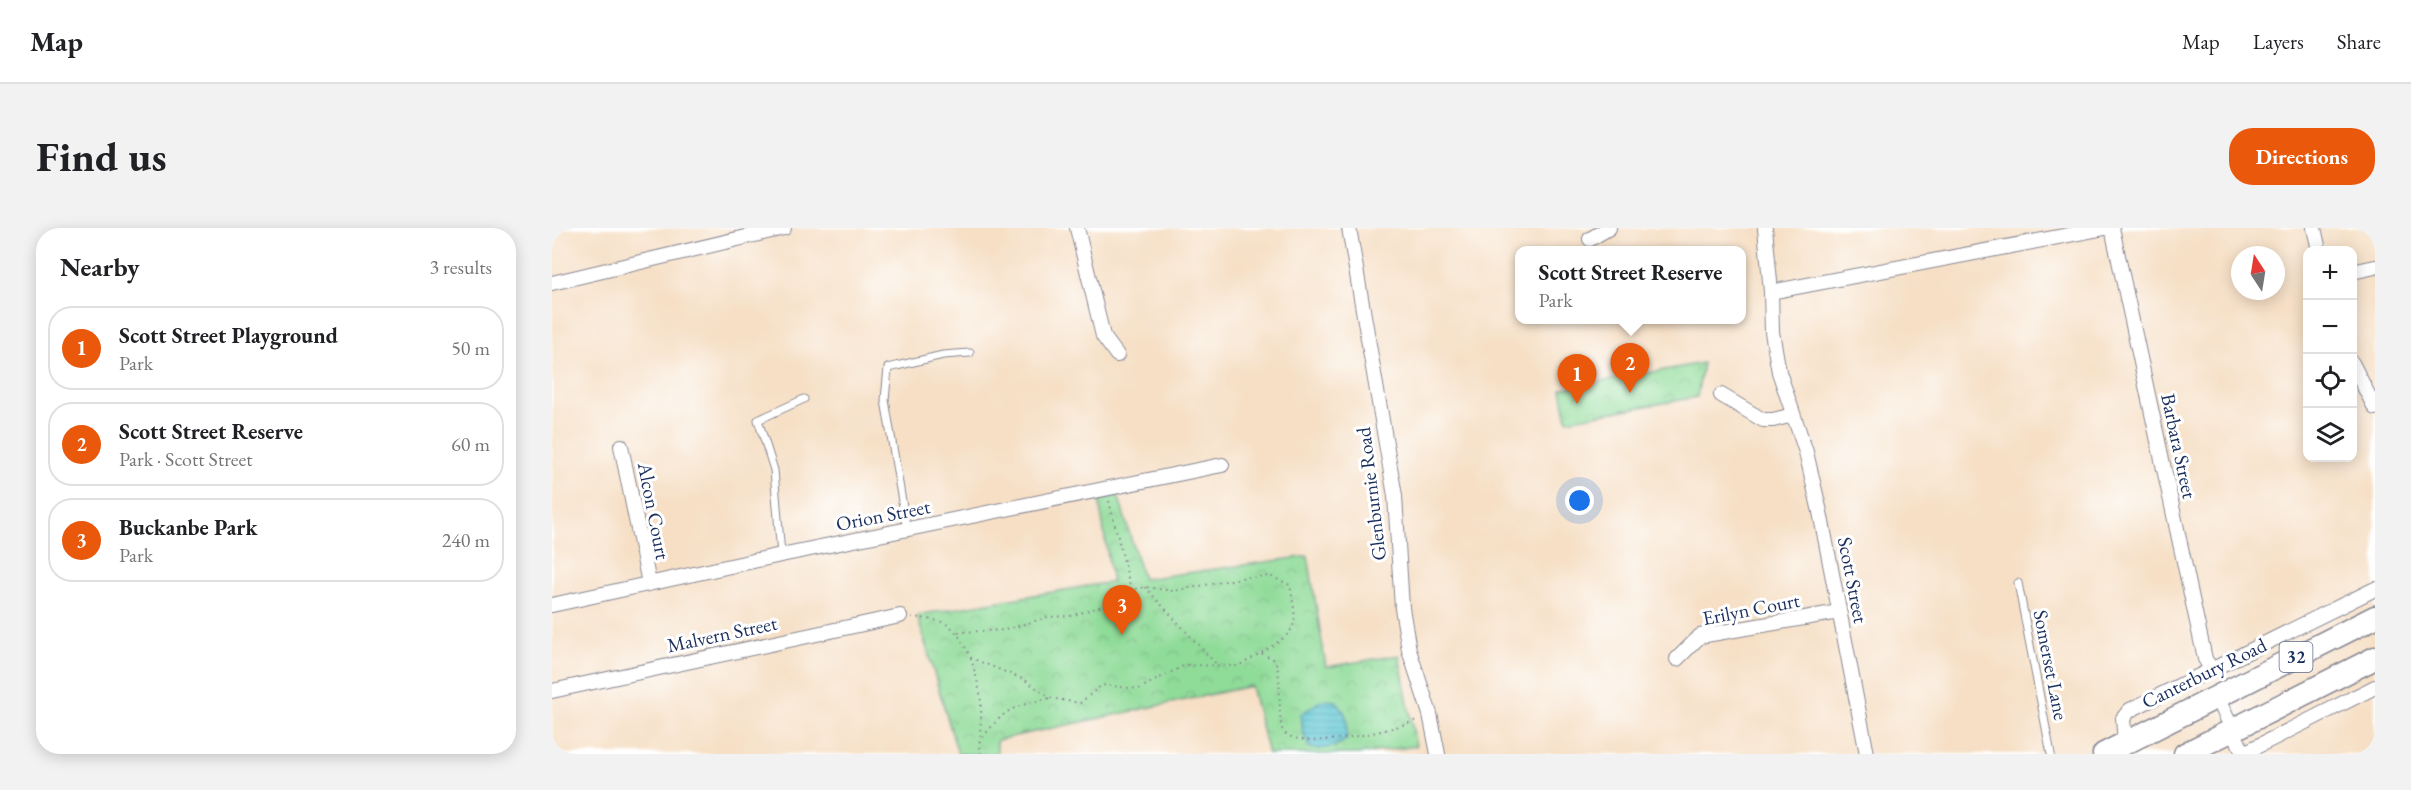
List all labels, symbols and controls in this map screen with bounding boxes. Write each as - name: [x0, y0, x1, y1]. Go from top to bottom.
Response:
- text: Map: [30, 23, 83, 59]
- text: Map: [2182, 28, 2220, 55]
- text: Layers: [2253, 28, 2304, 55]
- text: Share: [2337, 28, 2381, 55]
- button: Directions: [2229, 128, 2375, 185]
- text: Find us: [36, 129, 167, 184]
- popup: [1515, 246, 1746, 324]
- north arrow: [2231, 246, 2285, 300]
- map controls: [2303, 246, 2357, 462]
- button: +: [2303, 246, 2357, 300]
- text: Nearby: [60, 250, 140, 284]
- text: 3 results: [429, 254, 492, 280]
- text: Scott Street Reserve: [1539, 258, 1722, 287]
- text: Park: [1539, 287, 1573, 313]
- button: −: [2303, 300, 2357, 354]
- text: Scott Street Playground: [119, 321, 338, 350]
- text: 1: [76, 335, 87, 361]
- text: 50 m: [451, 335, 490, 361]
- pin: 2: [1610, 344, 1650, 393]
- text: Park: [119, 350, 153, 376]
- pin: 1: [1558, 354, 1596, 404]
- button: locate: [2303, 354, 2357, 408]
- street label: Barbara Street: [2155, 391, 2203, 502]
- button: layers: [2303, 408, 2357, 462]
- text: Scott Street Reserve: [119, 417, 303, 446]
- street label: Glenburnie Road: [1350, 425, 1392, 562]
- text: 2: [76, 431, 87, 457]
- text: 60 m: [451, 431, 490, 457]
- text: Park · Scott Street: [119, 446, 253, 472]
- street label: Alcon Court: [632, 459, 676, 562]
- your location: [1565, 486, 1594, 515]
- street label: Orion Street: [834, 493, 933, 537]
- text: Buckanbe Park: [119, 513, 257, 542]
- text: 3: [76, 527, 87, 553]
- text: 240 m: [442, 527, 490, 553]
- street label: Scott Street: [1832, 535, 1874, 626]
- text: Park: [119, 542, 153, 568]
- pin: 3: [1102, 586, 1142, 635]
- street label: Erilyn Court: [1700, 587, 1803, 631]
- street label: Somerset Lane: [2028, 608, 2074, 723]
- street label: Malvern Street: [665, 610, 780, 658]
- street label: Canterbury Road: [2137, 631, 2271, 714]
- road number: 32: [2280, 642, 2312, 672]

